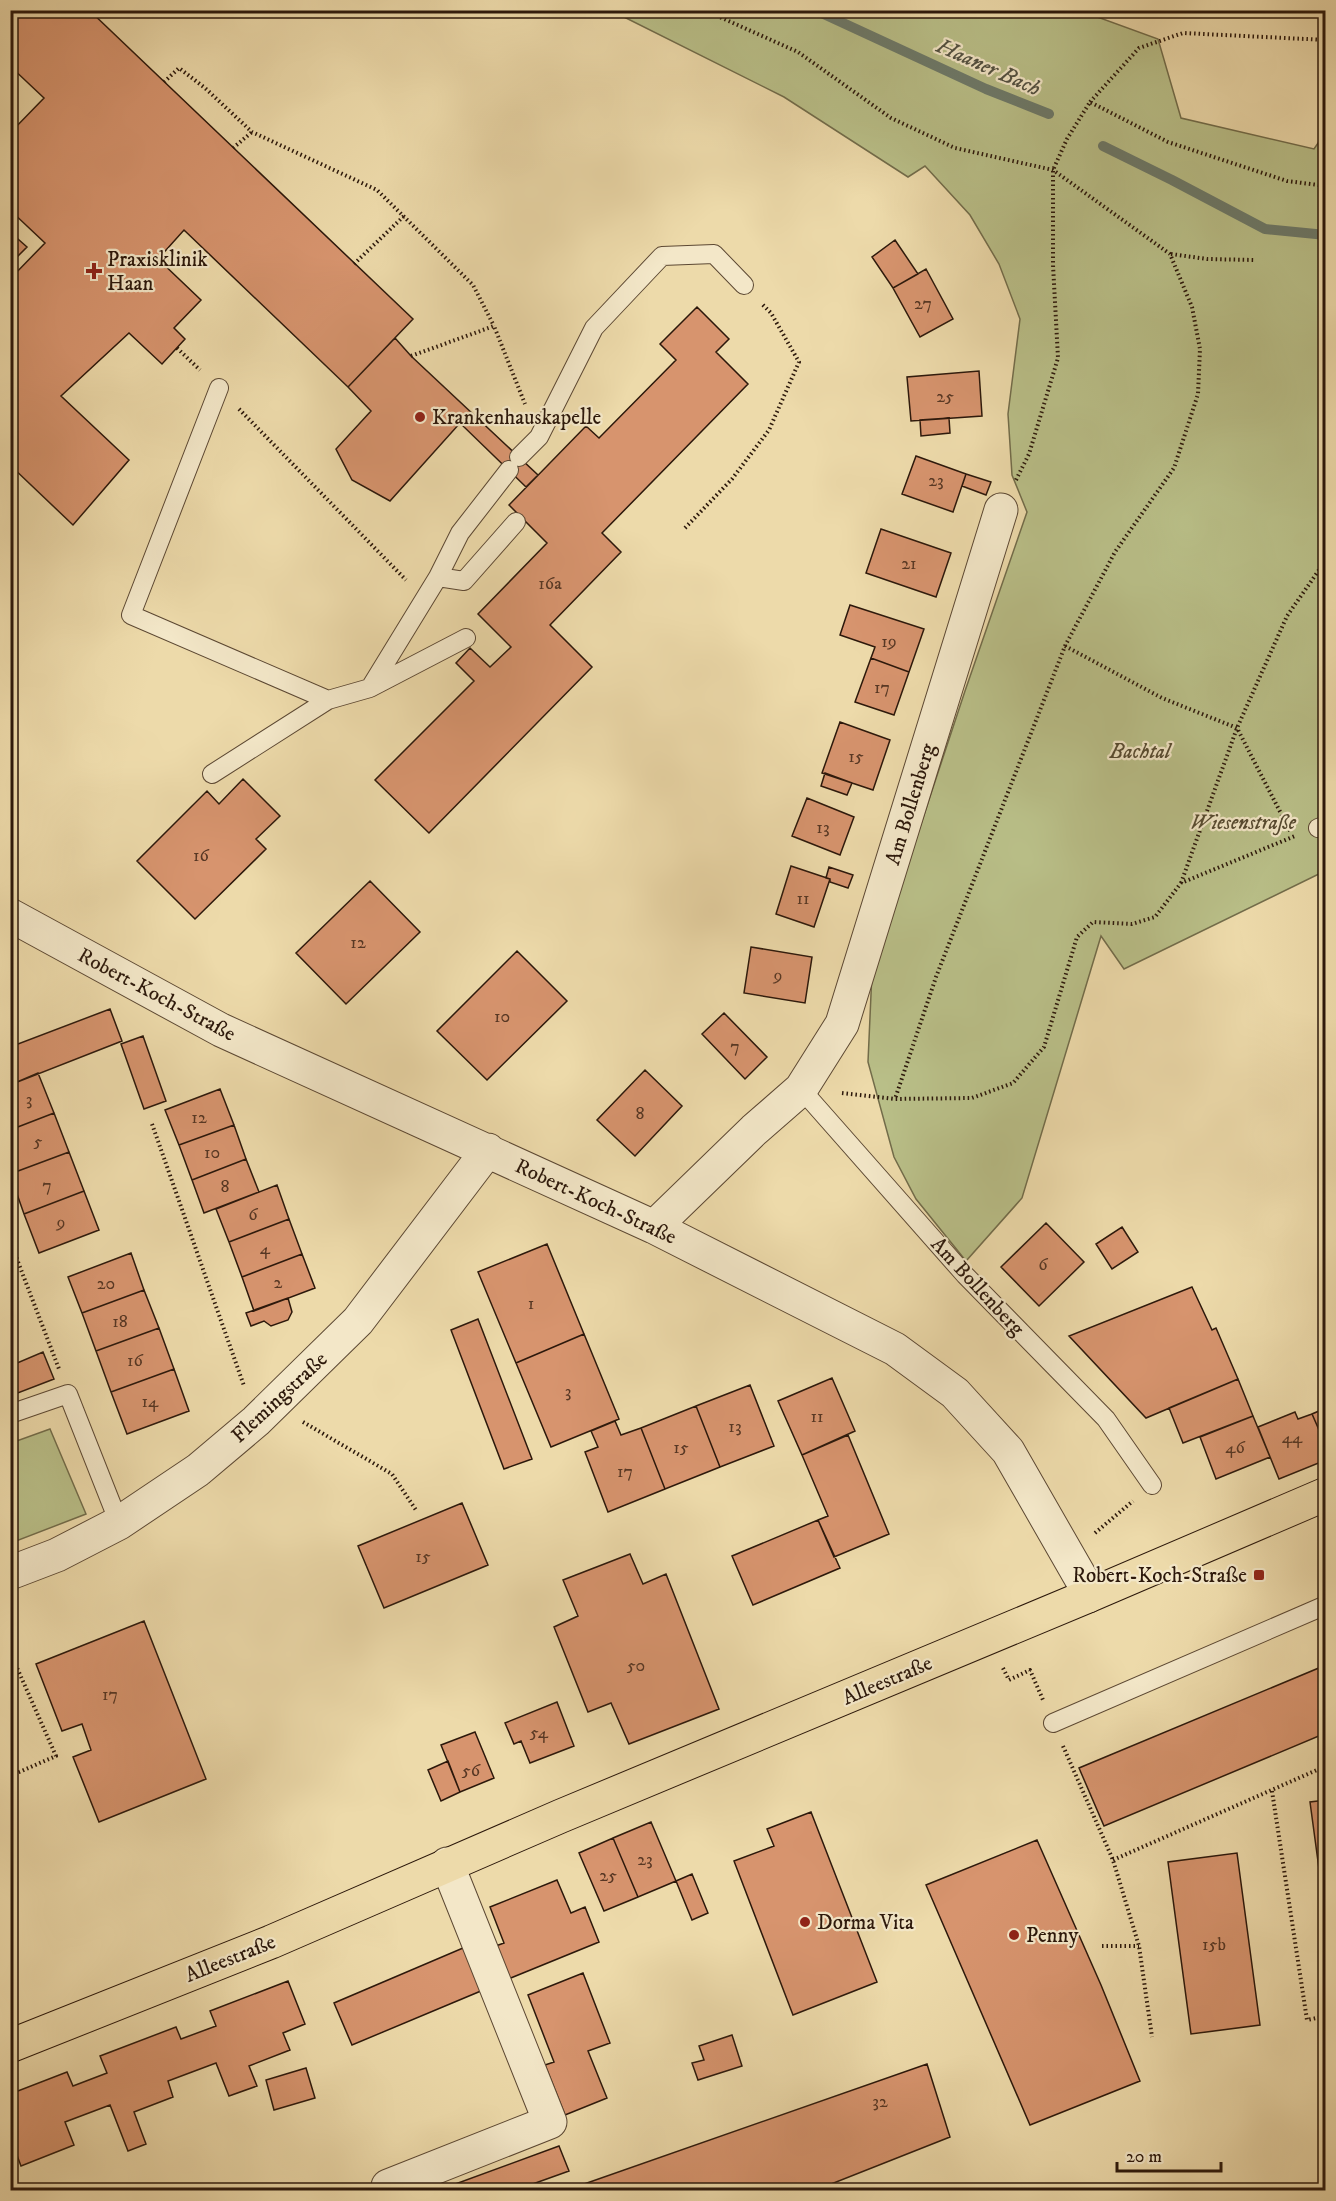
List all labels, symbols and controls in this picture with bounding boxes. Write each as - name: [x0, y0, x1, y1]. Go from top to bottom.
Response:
- water label: Haaner Bach: [931, 32, 1045, 102]
- place label: Praxisklinik Haan: [107, 247, 208, 297]
- marker: Praxisklinik Haan: [85, 262, 103, 280]
- house number: 27: [914, 293, 932, 315]
- house number: 25: [936, 386, 954, 408]
- place label: Krankenhauskapelle: [432, 405, 602, 431]
- marker: Krankenhauskapelle: [413, 410, 427, 424]
- house number: 23: [928, 470, 944, 492]
- house number: 21: [901, 553, 917, 575]
- house number: 16a: [538, 573, 562, 595]
- house number: 19: [881, 631, 897, 653]
- house number: 17: [874, 677, 890, 699]
- park label: Bachtal: [1109, 739, 1173, 765]
- street label: Am Bollenberg: [880, 740, 942, 868]
- house number: 15: [848, 746, 864, 768]
- park label: Wiesenstraße: [1190, 810, 1297, 836]
- house number: 13: [816, 817, 830, 839]
- house number: 16: [193, 845, 210, 867]
- house number: 11: [796, 888, 810, 910]
- house number: 12: [350, 932, 366, 954]
- street label: Robert-Koch-Straße: [73, 942, 240, 1048]
- house number: 9: [773, 965, 782, 987]
- house number: 10: [494, 1006, 510, 1028]
- house number: 7: [730, 1036, 740, 1058]
- house number: 3: [26, 1089, 32, 1111]
- house number: 8: [635, 1103, 645, 1125]
- house number: 12: [191, 1107, 207, 1129]
- house number: 5: [34, 1131, 43, 1153]
- house number: 10: [204, 1142, 220, 1164]
- street label: Robert-Koch-Straße: [511, 1153, 681, 1251]
- house number: 7: [42, 1175, 52, 1197]
- house number: 8: [220, 1176, 230, 1198]
- house number: 6: [248, 1204, 258, 1226]
- house number: 9: [56, 1212, 65, 1234]
- street label: Am Bollenberg: [925, 1232, 1030, 1342]
- house number: 4: [260, 1238, 271, 1260]
- house number: 6: [1038, 1254, 1048, 1276]
- house number: 2: [274, 1272, 283, 1294]
- house number: 20: [97, 1273, 115, 1295]
- house number: 1: [528, 1293, 534, 1315]
- house number: 18: [112, 1311, 128, 1333]
- street label: Flemingstraße: [226, 1346, 333, 1449]
- house number: 16: [127, 1350, 144, 1372]
- house number: 3: [565, 1381, 571, 1403]
- house number: 14: [142, 1391, 159, 1413]
- house number: 11: [810, 1406, 824, 1428]
- house number: 13: [728, 1416, 742, 1438]
- house number: 44: [1282, 1427, 1303, 1449]
- house number: 15: [673, 1437, 689, 1459]
- house number: 46: [1225, 1437, 1245, 1459]
- house number: 17: [617, 1461, 633, 1483]
- house number: 15: [415, 1546, 431, 1568]
- place label: Robert-Koch-Straße: [1072, 1563, 1247, 1589]
- marker: Robert-Koch-Straße: [1252, 1568, 1266, 1582]
- street label: Alleestraße: [839, 1650, 937, 1711]
- house number: 50: [627, 1655, 645, 1677]
- house number: 17: [102, 1684, 118, 1706]
- house number: 54: [530, 1722, 549, 1744]
- house number: 56: [462, 1760, 481, 1782]
- house number: 23: [637, 1849, 653, 1871]
- house number: 25: [599, 1865, 617, 1887]
- place label: Dorma Vita: [817, 1910, 914, 1936]
- marker: Dorma Vita: [798, 1915, 812, 1929]
- place label: Penny: [1026, 1923, 1079, 1949]
- marker: Penny: [1007, 1928, 1021, 1942]
- street label: Alleestraße: [181, 1929, 280, 1989]
- house number: 15b: [1202, 1934, 1226, 1956]
- house number: 32: [872, 2091, 888, 2113]
- scale bar: [1117, 2135, 1220, 2173]
- text: 20 m: [1126, 2146, 1162, 2168]

